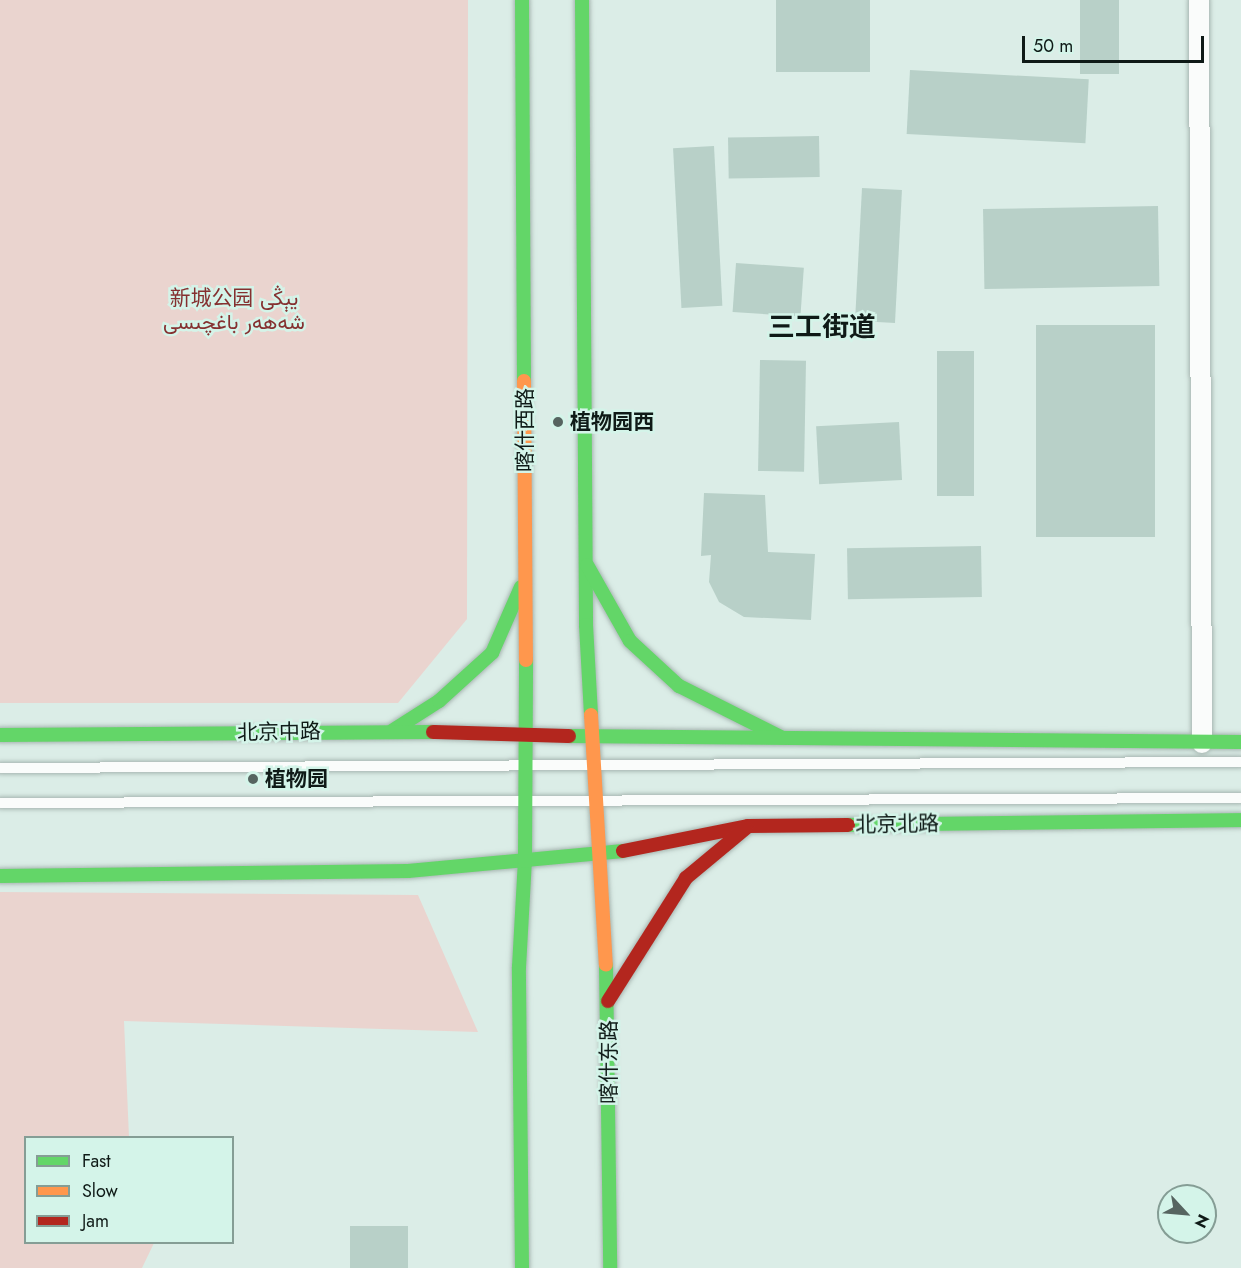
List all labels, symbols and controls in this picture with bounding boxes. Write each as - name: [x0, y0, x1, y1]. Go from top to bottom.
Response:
- scale bar: [1025, 24, 1206, 62]
- text: 50 m: [1033, 33, 1073, 59]
- park label: 新城公园 يېڭى شەھەر باغچىسى: [163, 285, 305, 335]
- district label: 三工街道: [768, 311, 876, 343]
- street label: 喀什西路: [512, 388, 538, 472]
- place label: 植物园西: [570, 409, 654, 435]
- marker: 植物园西: [551, 415, 565, 429]
- street label: 北京中路: [237, 719, 321, 745]
- place label: 植物园: [265, 766, 328, 792]
- marker: 植物园: [246, 772, 260, 786]
- street label: 北京北路: [855, 811, 939, 837]
- street label: 喀什东路: [596, 1020, 622, 1104]
- legend: [24, 1136, 234, 1244]
- text: Fast: [82, 1148, 111, 1174]
- text: Slow: [82, 1178, 118, 1204]
- north arrow: [1157, 1184, 1217, 1244]
- text: Jam: [82, 1208, 109, 1234]
- text: N: [1189, 1210, 1215, 1232]

